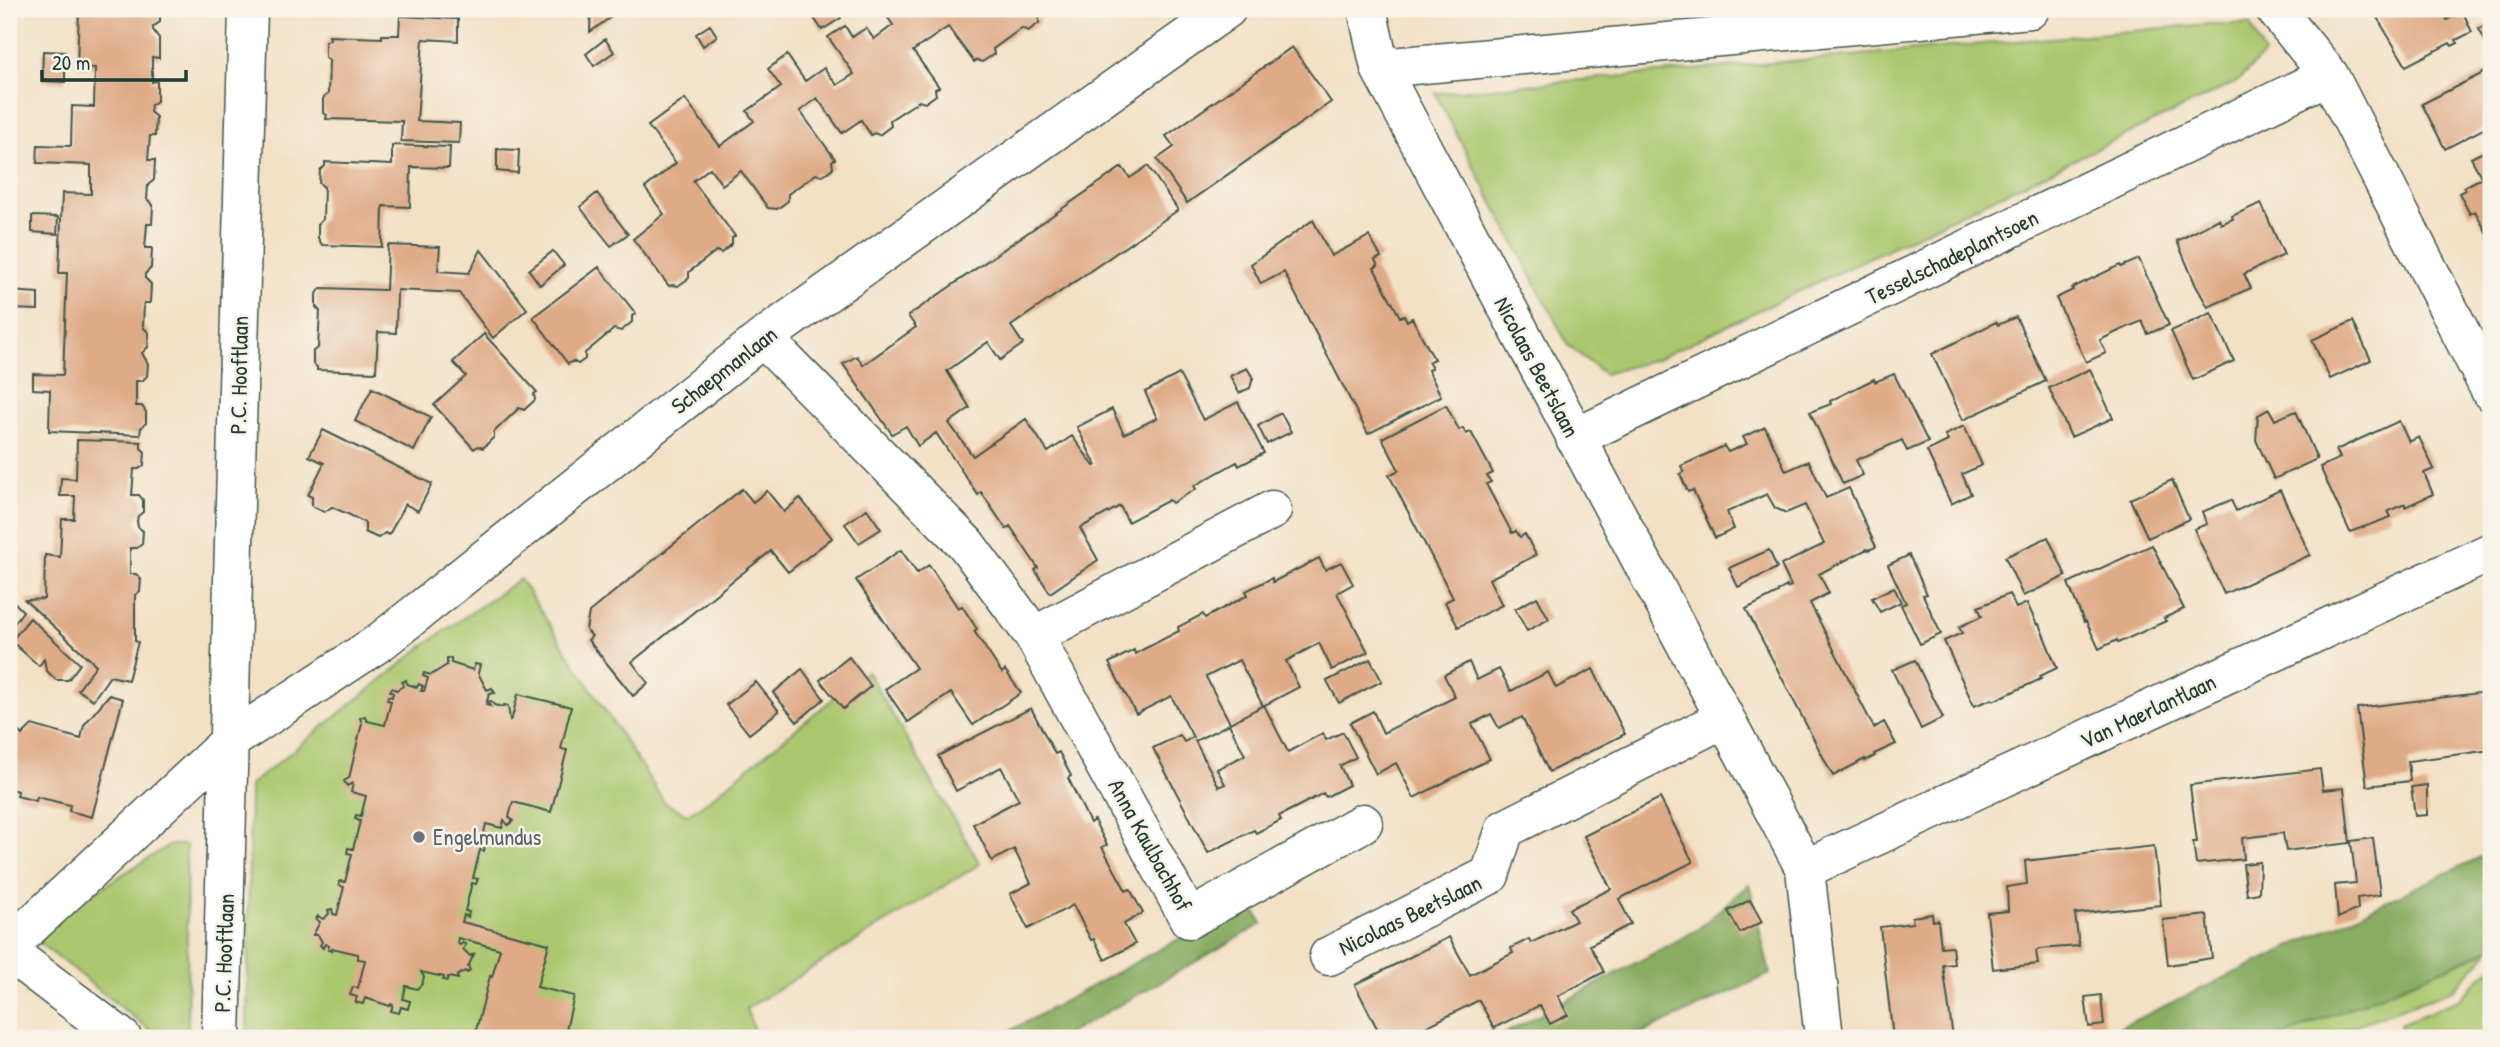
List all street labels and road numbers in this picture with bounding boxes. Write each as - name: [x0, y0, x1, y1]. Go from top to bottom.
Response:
- street label: Tesselschadeplantsoen: [1860, 201, 2043, 312]
- street label: Nicolaas Beetslaan: [1487, 291, 1588, 443]
- street label: P.C. Hooftlaan: [222, 315, 255, 435]
- street label: Schaepmanlaan: [664, 318, 783, 421]
- street label: Van Maerlantlaan: [2075, 666, 2221, 756]
- street label: Anna Kaulbachhof: [1101, 773, 1200, 917]
- street label: Nicolaas Beetslaan: [1333, 867, 1486, 962]
- street label: P.C. Hooftlaan: [206, 893, 241, 1013]

